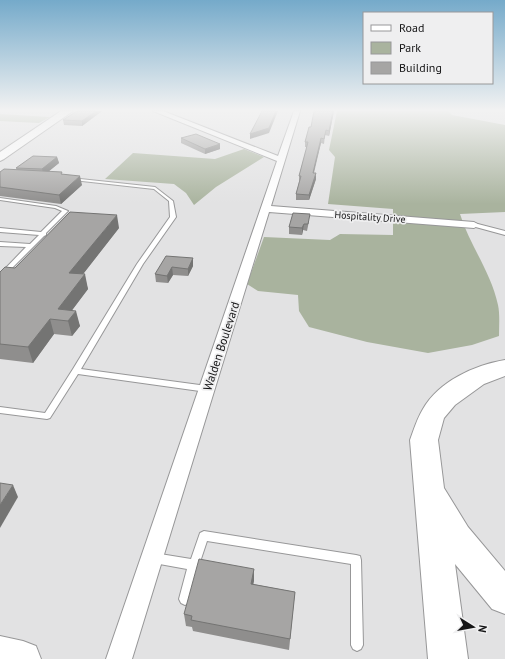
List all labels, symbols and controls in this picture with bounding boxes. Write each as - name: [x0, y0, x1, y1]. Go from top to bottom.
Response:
- legend: [363, 12, 493, 84]
- text: Road: [399, 20, 424, 35]
- text: Park: [399, 40, 421, 55]
- text: Building: [399, 60, 442, 75]
- street label: Hospitality Drive: [334, 208, 406, 226]
- street label: Walden Boulevard: [200, 300, 242, 392]
- north arrow: [453, 607, 493, 647]
- text: N: [475, 624, 490, 634]

